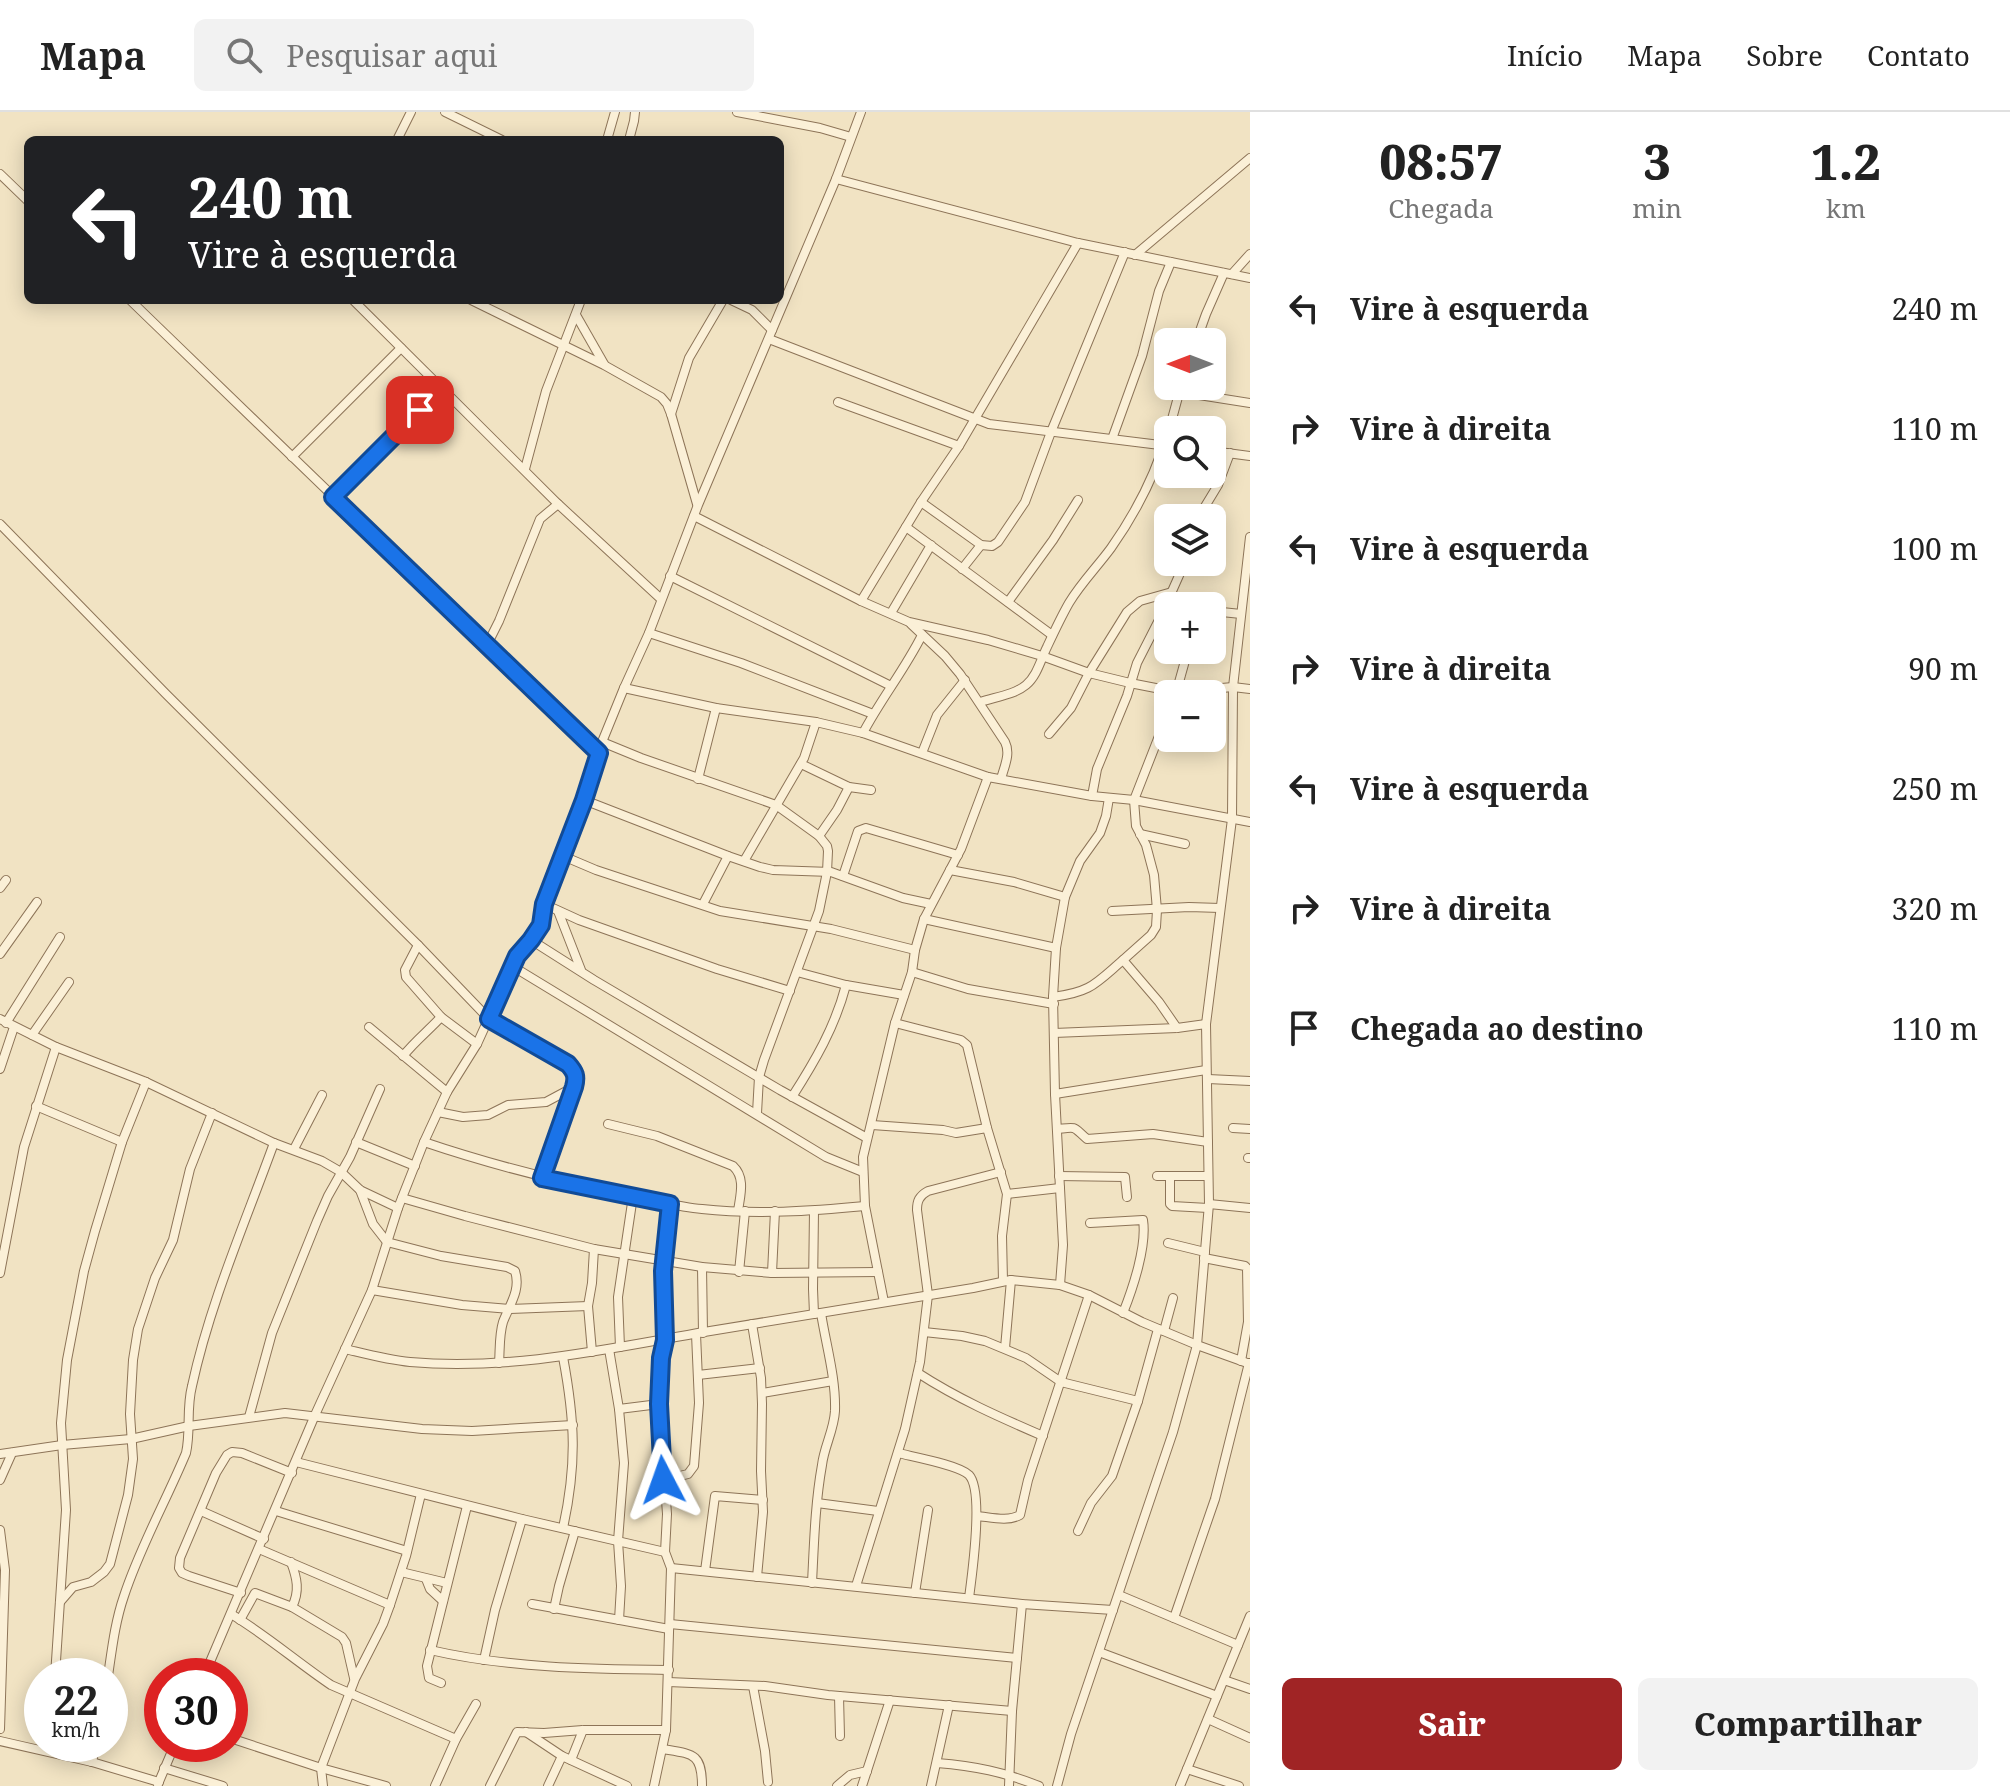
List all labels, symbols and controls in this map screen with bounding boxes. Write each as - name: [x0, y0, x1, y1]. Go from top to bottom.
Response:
- search box: [194, 19, 754, 91]
- text: Mapa: [40, 29, 146, 81]
- icon: search: [222, 33, 266, 77]
- text: Pesquisar aqui: [286, 35, 497, 76]
- text: Início: [1507, 36, 1583, 74]
- text: Mapa: [1627, 36, 1702, 74]
- text: Sobre: [1746, 36, 1823, 74]
- text: Contato: [1867, 36, 1970, 74]
- text: 08:57: [1379, 129, 1503, 194]
- text: 3: [1644, 129, 1671, 194]
- text: 1.2: [1811, 129, 1881, 194]
- text: 240 m: [188, 158, 353, 234]
- icon: left: [56, 168, 160, 272]
- text: Chegada: [1388, 190, 1494, 226]
- text: min: [1632, 190, 1682, 226]
- text: km: [1826, 190, 1866, 226]
- text: Vire à esquerda: [188, 230, 458, 279]
- icon: left: [1282, 286, 1326, 330]
- text: Vire à esquerda: [1350, 288, 1589, 329]
- text: 240 m: [1892, 288, 1978, 329]
- north arrow: [1154, 328, 1226, 400]
- map controls: [1154, 328, 1226, 752]
- pin: [386, 376, 454, 444]
- icon: arrive: [398, 388, 442, 432]
- icon: right: [1282, 406, 1326, 450]
- text: Vire à direita: [1350, 408, 1552, 449]
- text: 110 m: [1892, 408, 1978, 449]
- button: search: [1154, 416, 1226, 488]
- button: layers: [1154, 504, 1226, 576]
- icon: left: [1282, 526, 1326, 570]
- text: Vire à esquerda: [1350, 528, 1589, 569]
- text: 100 m: [1892, 528, 1978, 569]
- button: +: [1154, 592, 1226, 664]
- icon: right: [1282, 646, 1326, 690]
- text: Vire à direita: [1350, 648, 1552, 689]
- text: 90 m: [1908, 648, 1978, 689]
- button: −: [1154, 680, 1226, 752]
- icon: left: [1282, 766, 1326, 810]
- text: Vire à esquerda: [1350, 768, 1589, 809]
- text: 250 m: [1892, 768, 1978, 809]
- icon: right: [1282, 886, 1326, 930]
- text: Vire à direita: [1350, 888, 1552, 929]
- text: 320 m: [1892, 888, 1978, 929]
- icon: arrive: [1282, 1006, 1326, 1050]
- text: Chegada ao destino: [1350, 1008, 1644, 1049]
- text: 110 m: [1892, 1008, 1978, 1049]
- position arrow: [621, 1438, 705, 1522]
- speed limit sign: 30: [144, 1658, 248, 1762]
- text: 22: [53, 1672, 99, 1727]
- button: Sair: [1282, 1678, 1622, 1770]
- button: Compartilhar: [1638, 1678, 1978, 1770]
- text: km/h: [51, 1716, 101, 1743]

